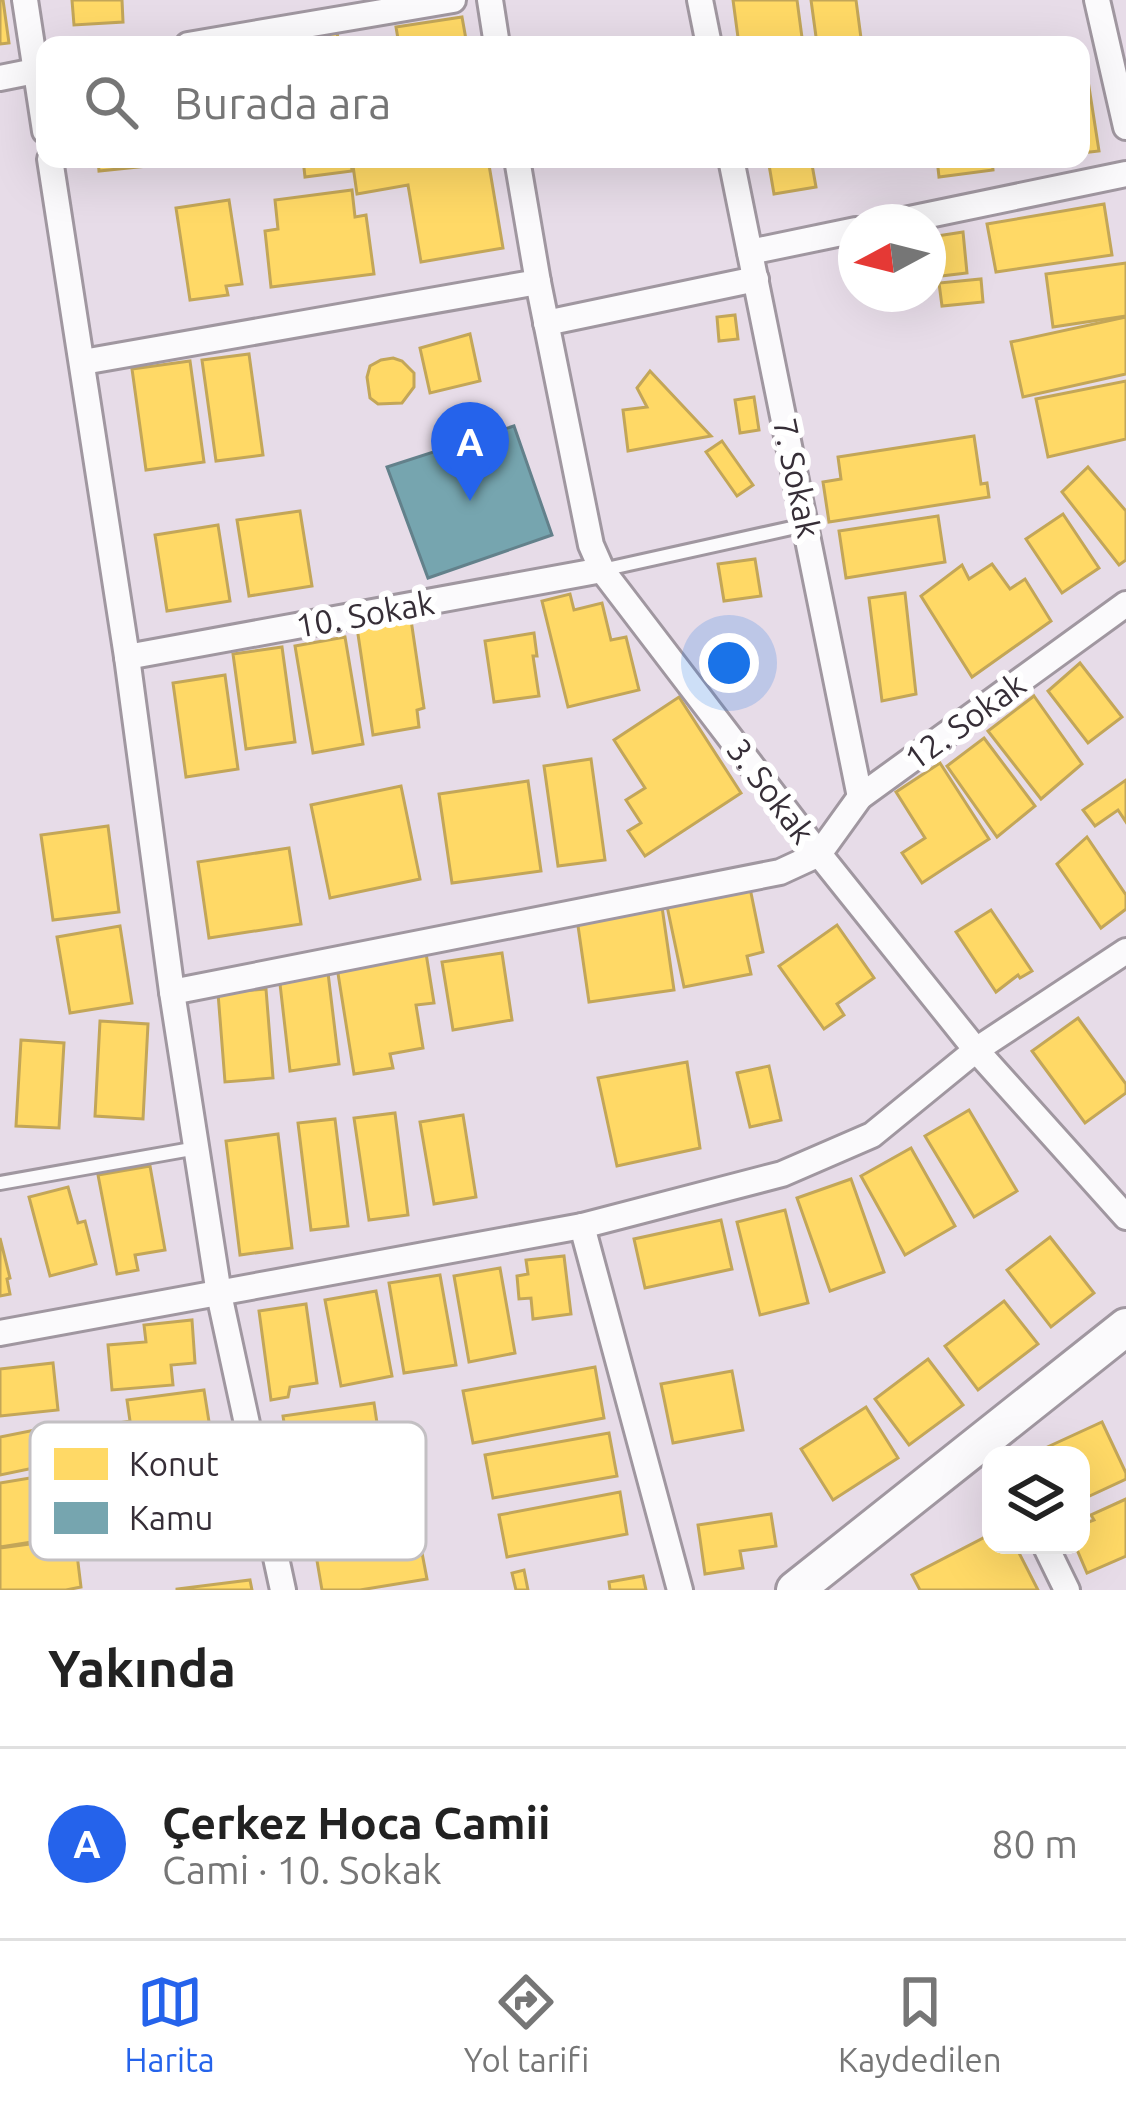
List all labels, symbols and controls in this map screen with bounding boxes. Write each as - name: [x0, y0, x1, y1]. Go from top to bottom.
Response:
- search box: [36, 36, 1090, 168]
- icon: search: [78, 69, 144, 135]
- text: Burada ara: [174, 77, 391, 128]
- north arrow: [838, 204, 946, 312]
- pin: A: [431, 402, 509, 501]
- street label: 7. Sokak: [767, 415, 828, 541]
- street label: 10. Sokak: [293, 583, 437, 644]
- your location: [699, 633, 759, 693]
- street label: 12. Sokak: [897, 664, 1032, 777]
- street label: 3. Sokak: [720, 731, 823, 850]
- legend: [30, 1422, 426, 1560]
- text: Konut: [129, 1445, 219, 1482]
- map controls: [982, 1446, 1090, 1554]
- button: layers: [982, 1446, 1090, 1554]
- text: Kamu: [129, 1499, 213, 1536]
- text: Yakında: [48, 1639, 236, 1697]
- text: Çerkez Hoca Camii: [162, 1797, 551, 1848]
- text: A: [73, 1822, 101, 1865]
- text: 80 m: [991, 1822, 1078, 1865]
- text: Cami · 10. Sokak: [162, 1848, 442, 1891]
- tab: Harita: [124, 1969, 215, 2078]
- tab: Yol tarifi: [464, 1969, 589, 2078]
- tab: Kaydedilen: [838, 1969, 1002, 2078]

